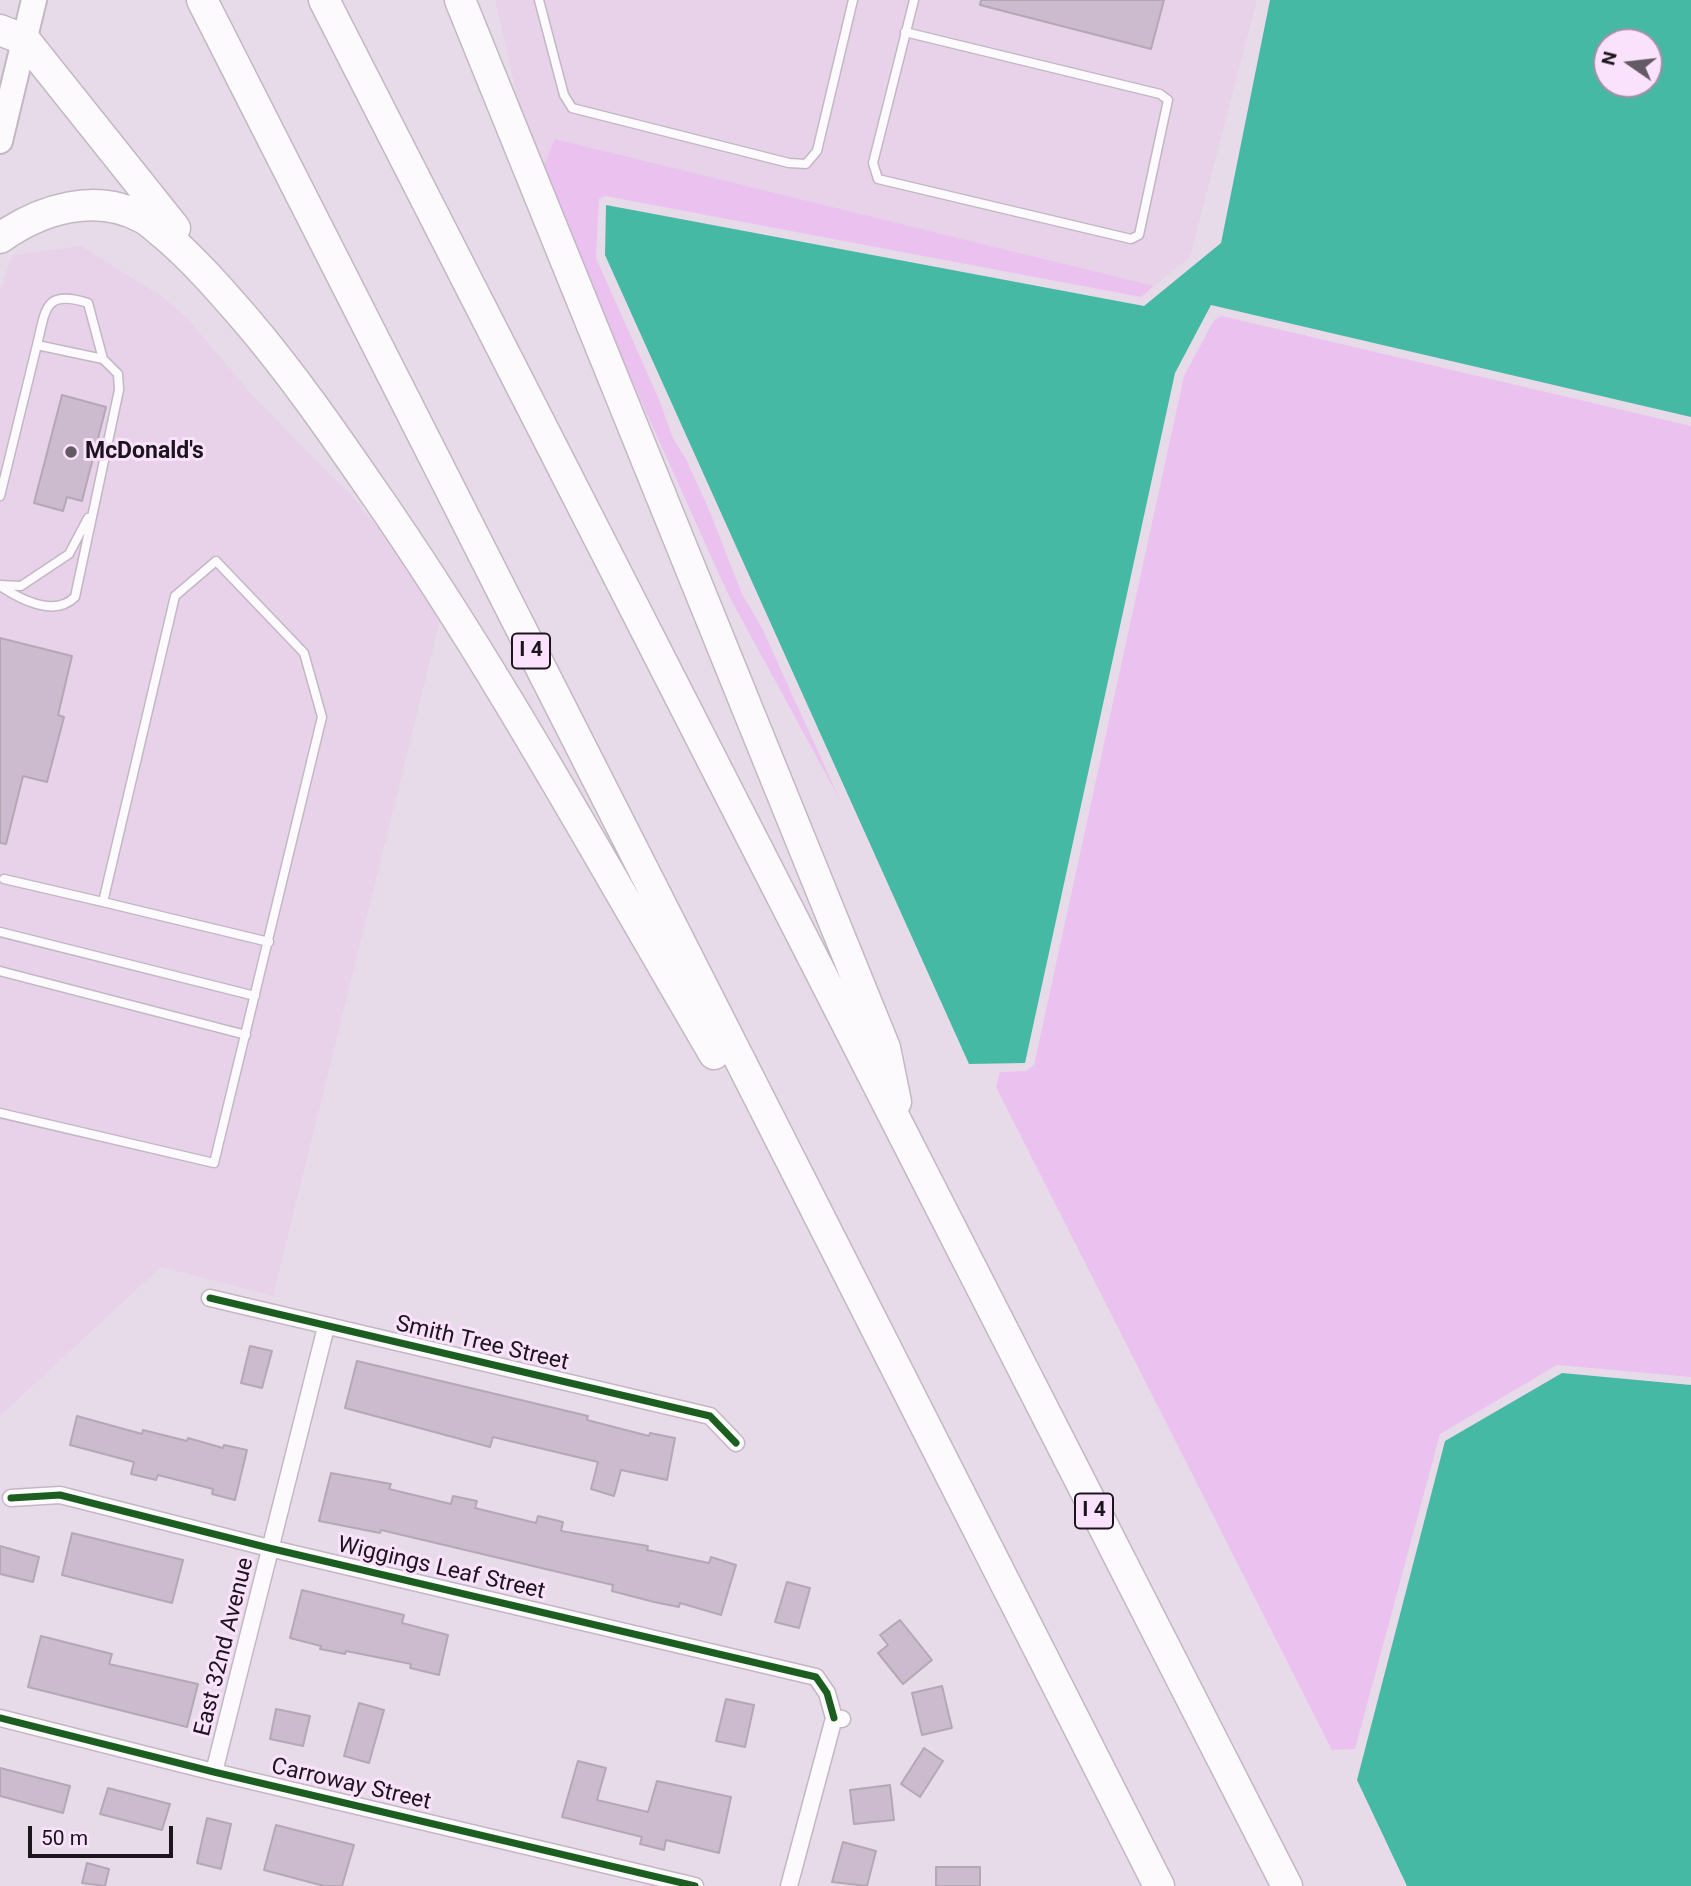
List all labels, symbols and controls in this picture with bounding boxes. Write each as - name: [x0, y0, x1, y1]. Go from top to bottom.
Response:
- north arrow: [1593, 28, 1663, 98]
- text: N: [1596, 49, 1622, 68]
- place label: McDonald's: [85, 438, 204, 466]
- marker: McDonald's: [63, 444, 79, 460]
- road number: I 4: [512, 634, 550, 668]
- street label: Smith Tree Street: [393, 1311, 571, 1377]
- road number: I 4: [1075, 1494, 1113, 1528]
- street label: Wiggings Leaf Street: [335, 1532, 547, 1606]
- street label: East 32nd Avenue: [189, 1555, 261, 1739]
- street label: Carroway Street: [269, 1753, 433, 1817]
- scale bar: [32, 1812, 177, 1856]
- text: 50 m: [41, 1826, 88, 1850]

